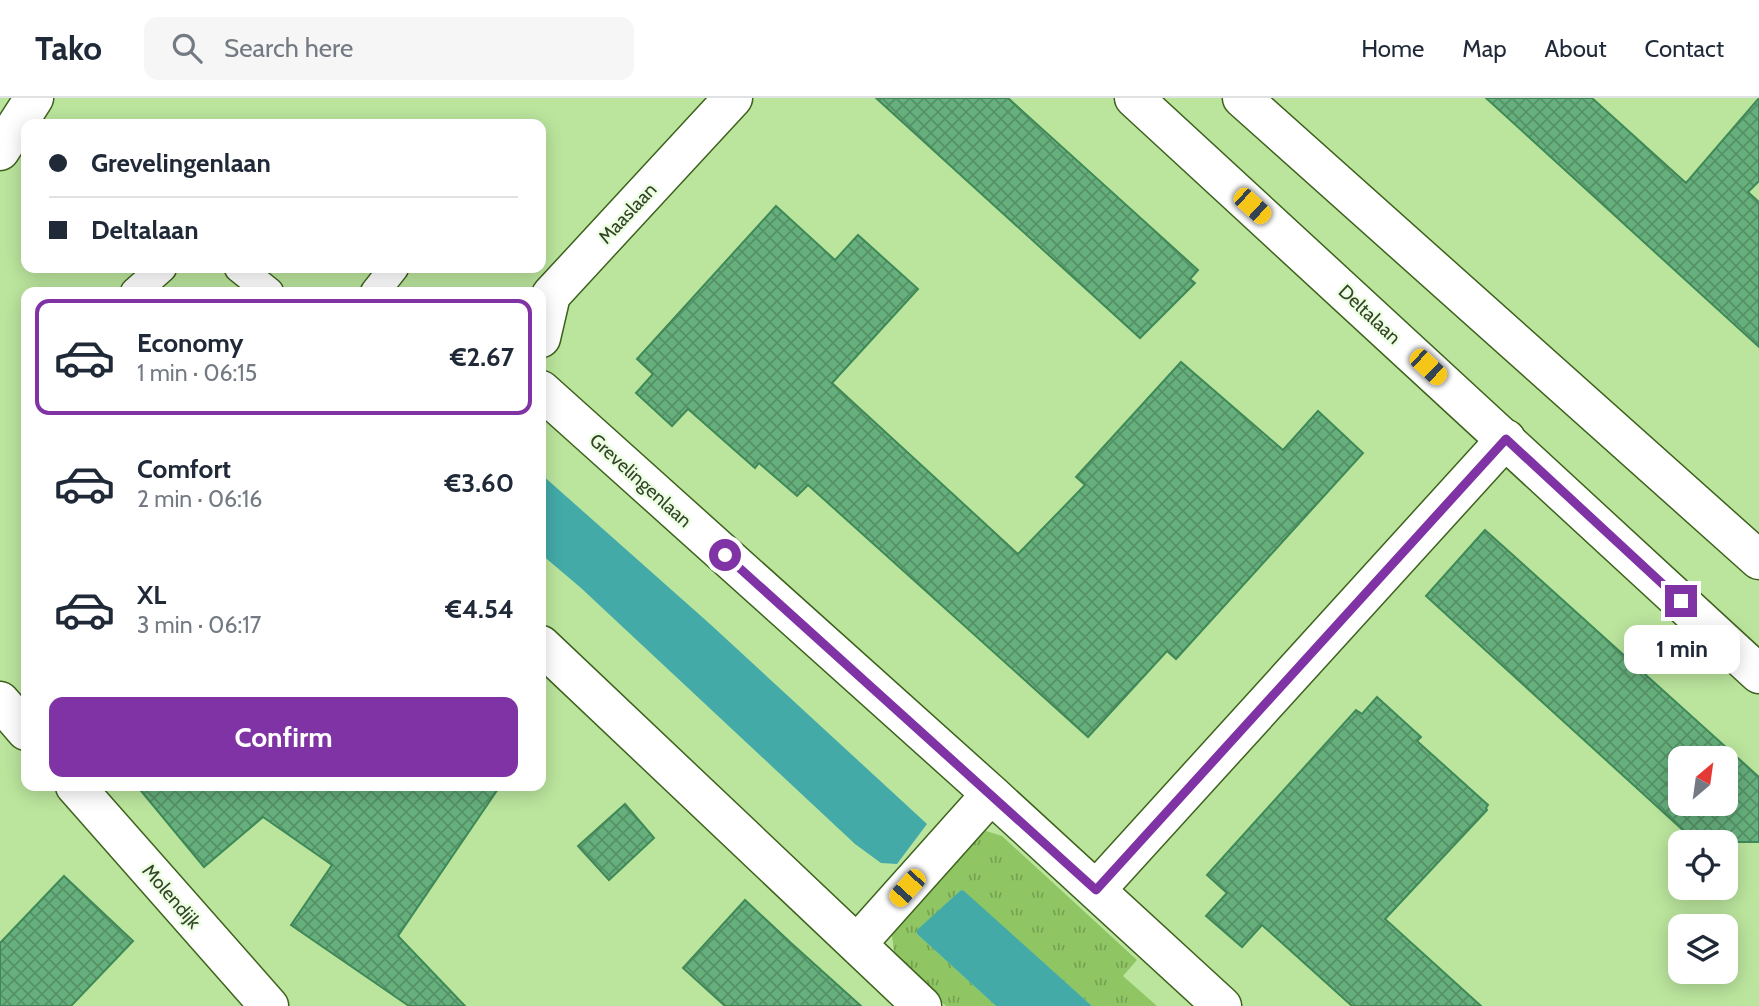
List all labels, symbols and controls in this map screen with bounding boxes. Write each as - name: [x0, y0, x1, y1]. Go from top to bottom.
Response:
- search box: [144, 17, 634, 80]
- text: Tako: [35, 28, 102, 68]
- icon: search: [168, 29, 206, 67]
- text: Search here: [224, 32, 353, 64]
- text: Home: [1361, 34, 1424, 63]
- text: Map: [1462, 34, 1507, 63]
- text: About: [1545, 34, 1607, 63]
- text: Contact: [1645, 34, 1724, 63]
- text: Grevelingenlaan: [91, 147, 271, 179]
- street label: Maaslaan: [593, 178, 661, 249]
- car: [1230, 184, 1275, 228]
- text: Deltalaan: [91, 214, 199, 246]
- street label: Deltalaan: [1334, 280, 1406, 349]
- icon: car: [53, 326, 116, 389]
- text: Economy: [137, 327, 243, 359]
- text: €2.67: [450, 341, 514, 373]
- car: [1406, 345, 1451, 389]
- text: 1 min · 06:15: [137, 359, 257, 387]
- street label: Grevelingenlaan: [585, 429, 696, 532]
- icon: car: [53, 452, 116, 515]
- text: Comfort: [137, 453, 231, 485]
- text: €3.60: [445, 467, 514, 499]
- text: 2 min · 06:16: [137, 485, 262, 513]
- route start: [709, 539, 741, 571]
- icon: car: [53, 578, 116, 641]
- text: XL: [137, 579, 166, 611]
- route end: [1665, 585, 1697, 617]
- text: €4.54: [445, 593, 514, 625]
- text: 3 min · 06:17: [137, 611, 261, 639]
- callout: 1 min: [1623, 626, 1739, 674]
- text: 1 min: [1656, 635, 1708, 663]
- button: Confirm: [49, 697, 518, 777]
- north arrow: [1668, 746, 1738, 816]
- map controls: [1668, 746, 1738, 984]
- button: locate: [1668, 830, 1738, 900]
- street label: Molendijk: [138, 860, 206, 933]
- car: [886, 865, 929, 911]
- button: layers: [1668, 914, 1738, 984]

